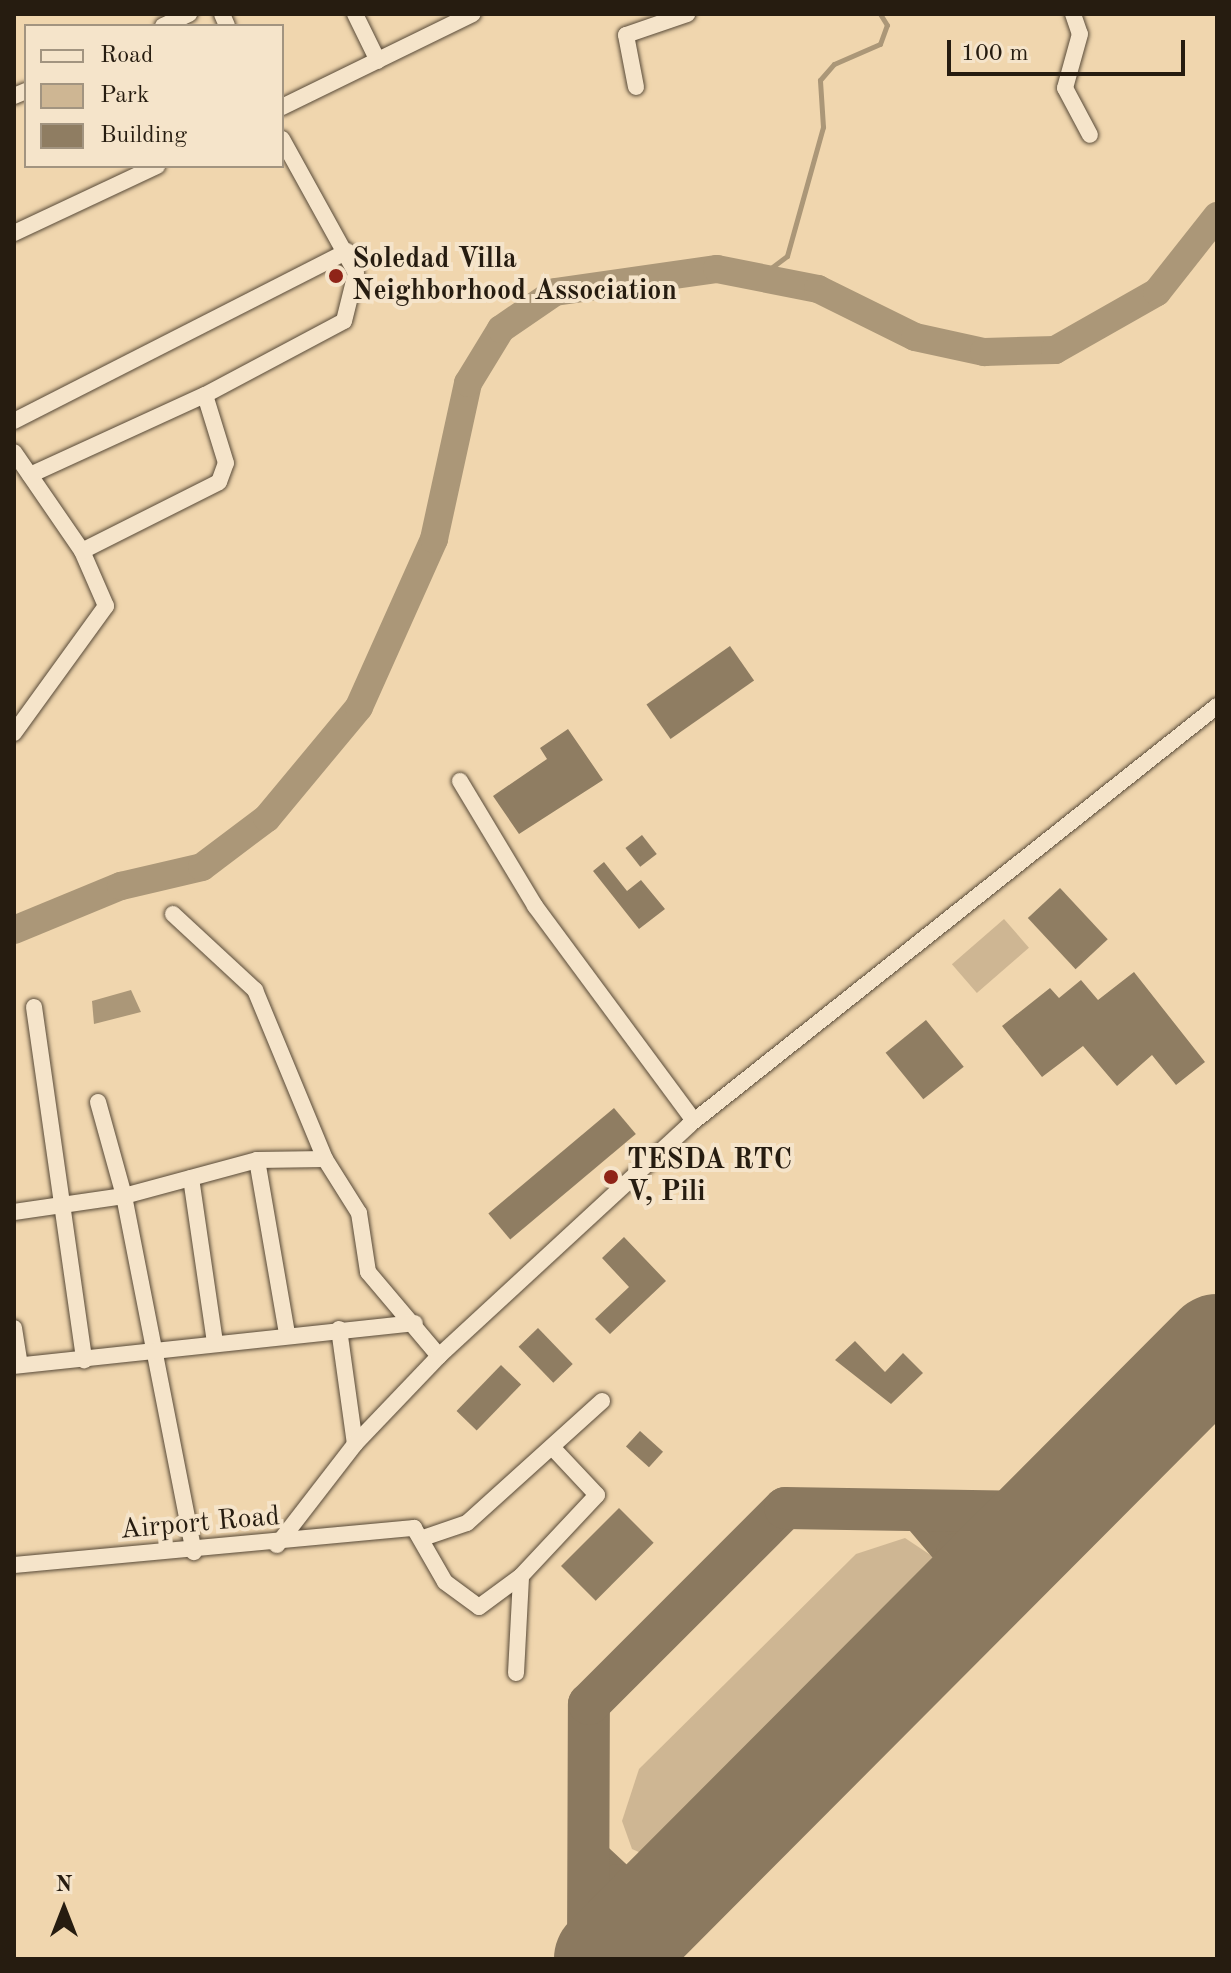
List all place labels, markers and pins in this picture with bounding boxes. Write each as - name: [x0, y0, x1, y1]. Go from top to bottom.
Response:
- place label: Soledad Villa Neighborhood Association: [352, 243, 677, 309]
- marker: Soledad Villa Neighborhood Association: [327, 267, 345, 285]
- place label: TESDA RTC V, Pili: [627, 1144, 792, 1210]
- marker: TESDA RTC V, Pili: [602, 1168, 620, 1186]

